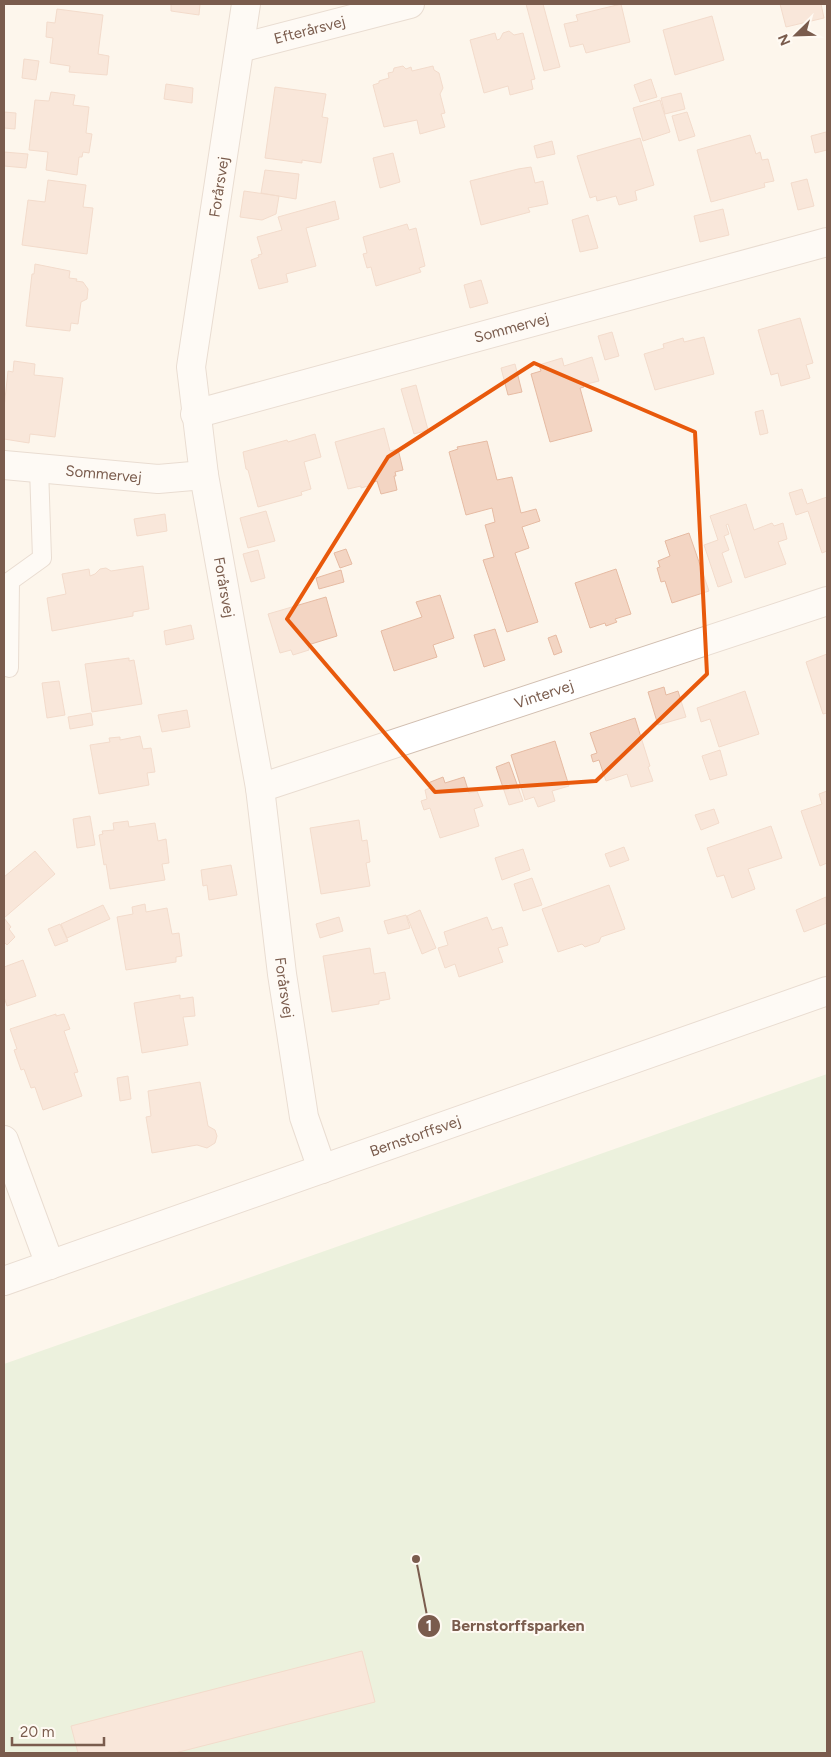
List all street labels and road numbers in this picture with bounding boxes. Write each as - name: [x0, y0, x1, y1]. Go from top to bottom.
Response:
- street label: Efterårsvej: [272, 12, 347, 48]
- street label: Forårsvej: [205, 155, 233, 219]
- street label: Sommervej: [472, 309, 551, 347]
- street label: Sommervej: [65, 462, 143, 486]
- street label: Forårsvej: [210, 555, 238, 619]
- street label: Vintervej: [512, 676, 576, 712]
- street label: Forårsvej: [271, 956, 298, 1019]
- street label: Bernstorffsvej: [367, 1112, 463, 1160]

